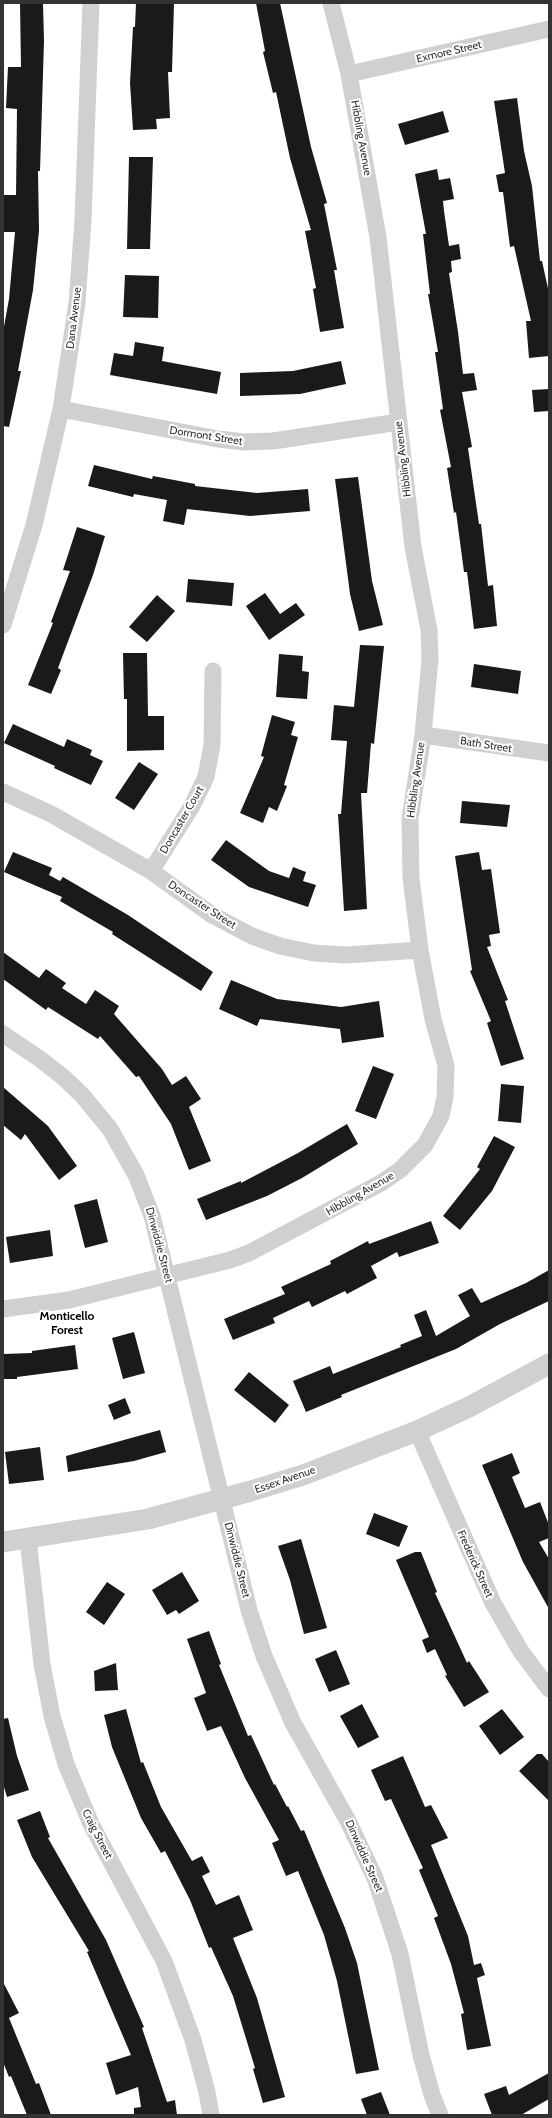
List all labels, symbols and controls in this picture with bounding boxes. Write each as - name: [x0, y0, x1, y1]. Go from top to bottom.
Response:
- street label: Exmore Street: [415, 38, 483, 66]
- street label: Hibbling Avenue: [348, 99, 374, 177]
- street label: Dana Avenue: [64, 286, 84, 350]
- street label: Hibbling Avenue: [392, 420, 414, 498]
- street label: Dormont Street: [169, 424, 243, 448]
- street label: Bath Street: [459, 734, 513, 756]
- street label: Hibbling Avenue: [404, 741, 428, 819]
- street label: Doncaster Court: [157, 784, 207, 856]
- street label: Doncaster Street: [165, 878, 239, 932]
- street label: Hibbling Avenue: [324, 1169, 396, 1219]
- street label: Dinwiddie Street: [143, 1206, 175, 1284]
- district label: Monticello Forest: [40, 1309, 94, 1337]
- street label: Essex Avenue: [253, 1463, 317, 1497]
- street label: Dinwiddie Street: [221, 1521, 253, 1599]
- street label: Frederick Street: [454, 1528, 496, 1600]
- street label: Craig Street: [79, 1807, 115, 1861]
- street label: Dinwiddie Street: [342, 1818, 386, 1894]

